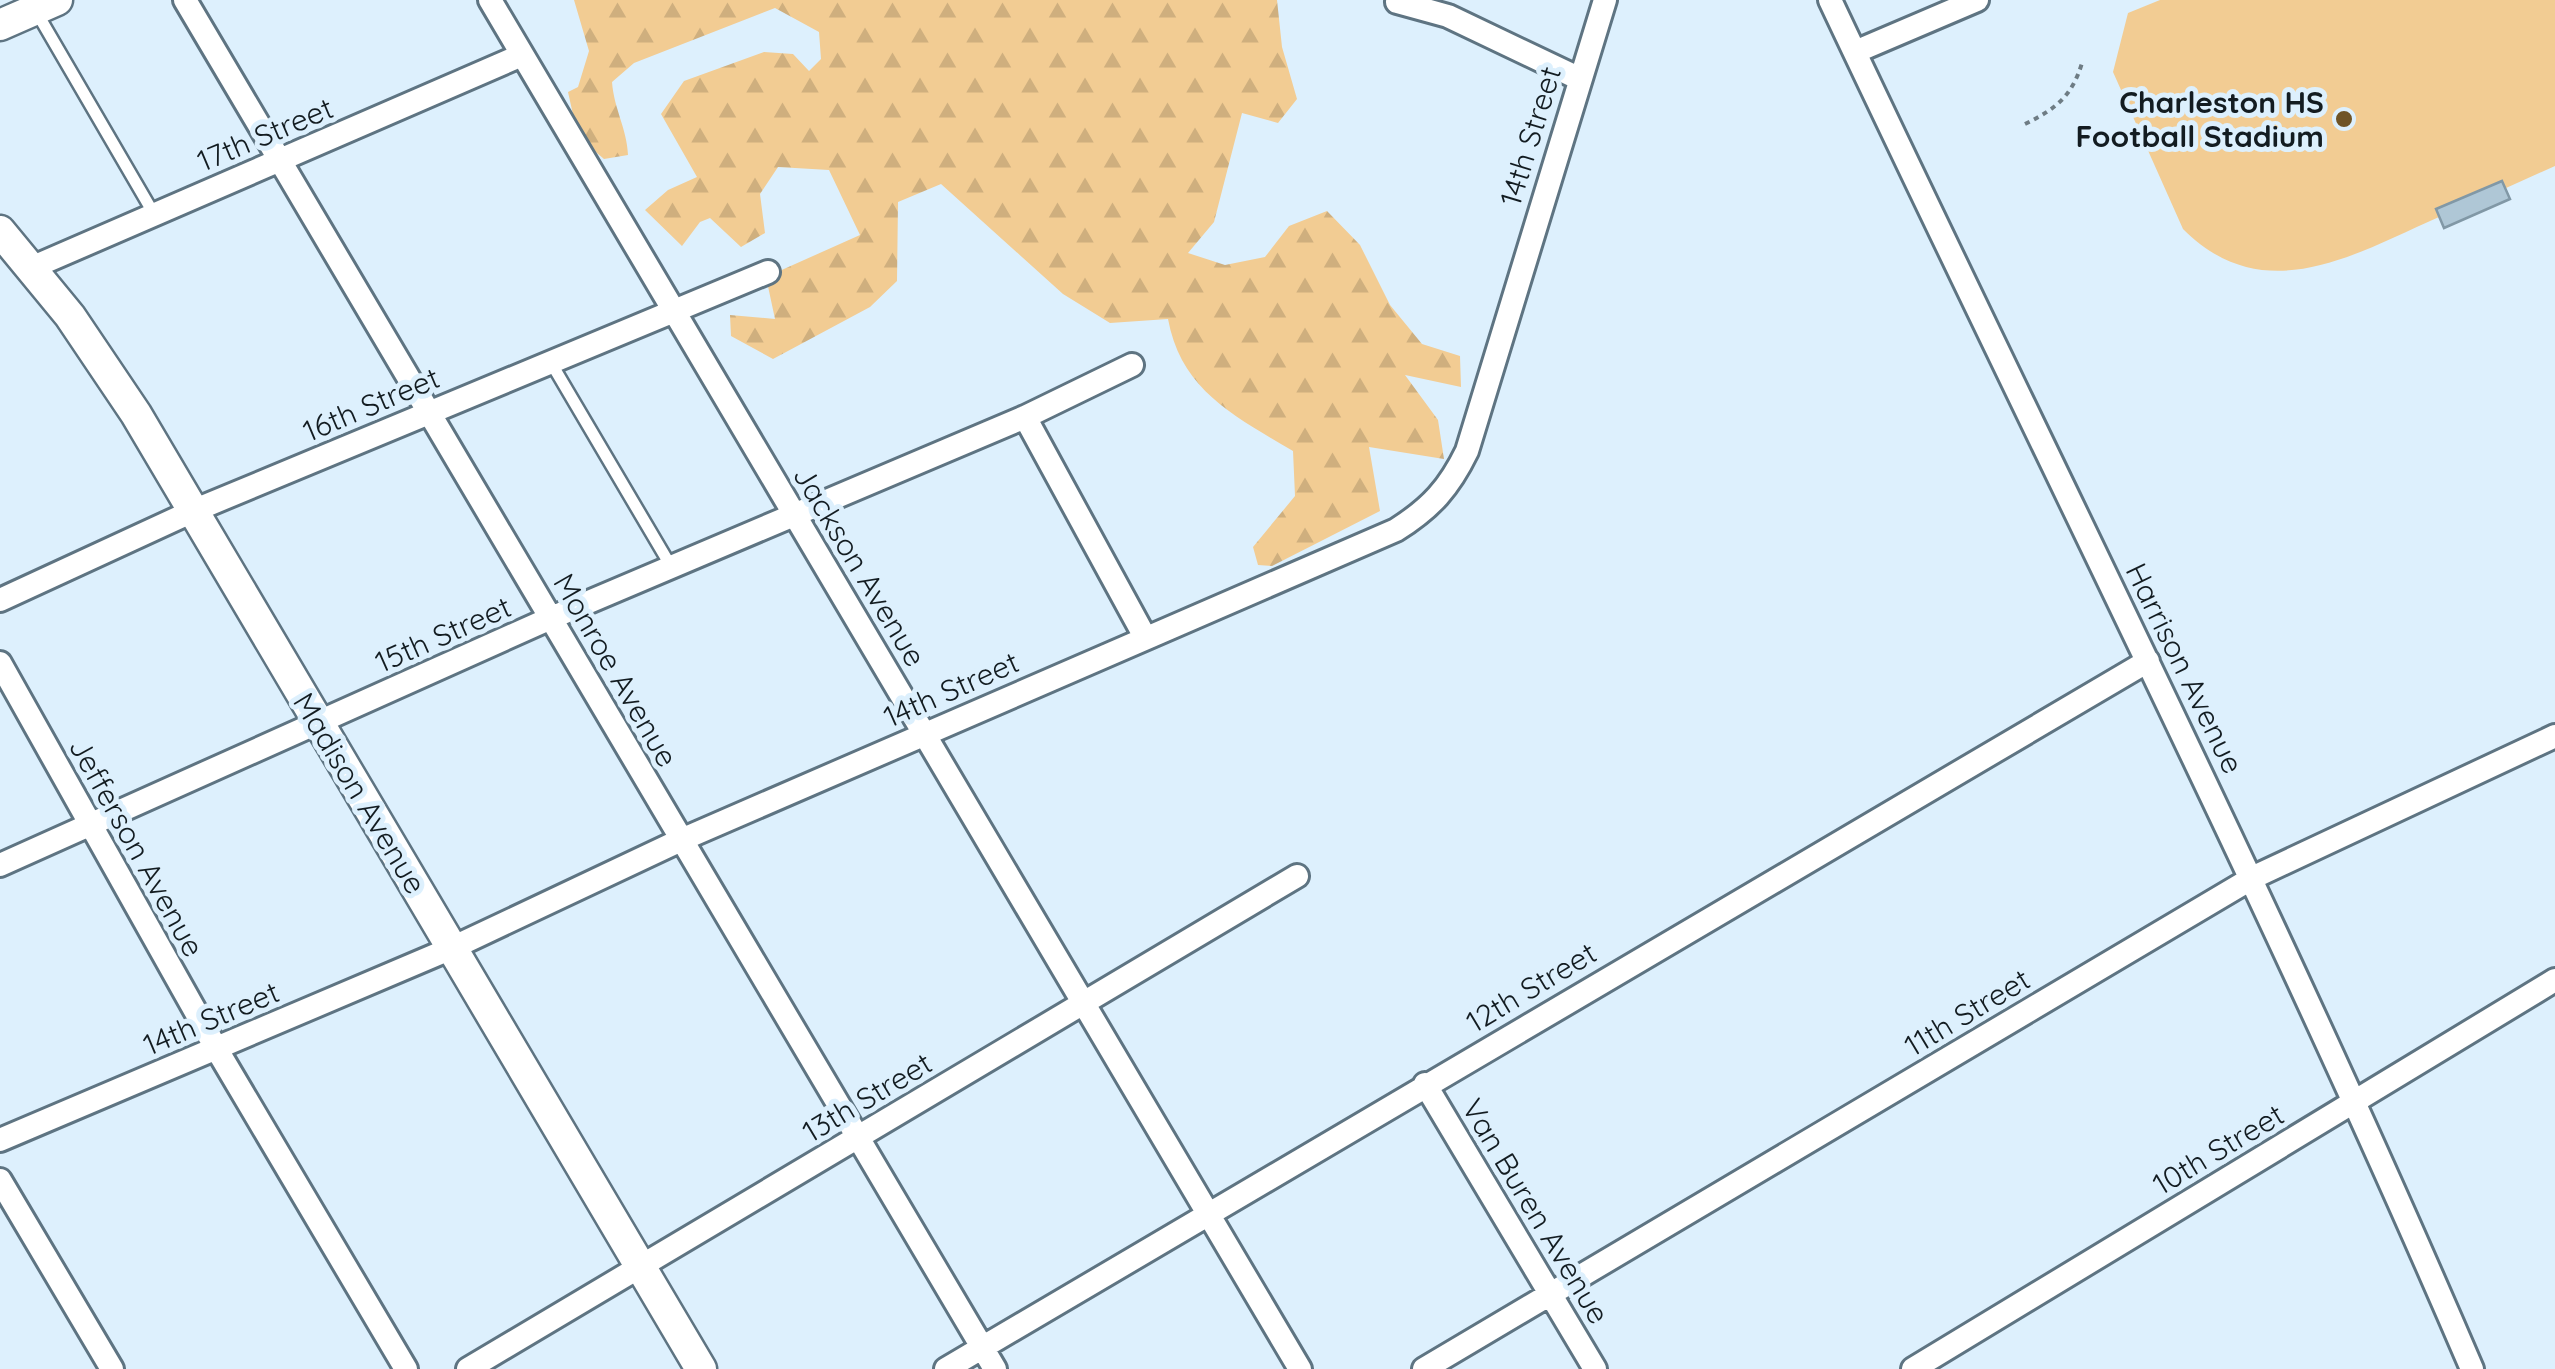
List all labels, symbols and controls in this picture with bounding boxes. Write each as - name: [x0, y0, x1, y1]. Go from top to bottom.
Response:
- street label: 14th Street: [1491, 62, 1569, 210]
- place label: Charleston HS Football Stadium: [2075, 83, 2324, 155]
- street label: 17th Street: [191, 88, 339, 180]
- marker: Charleston HS Football Stadium: [2333, 108, 2355, 130]
- street label: 16th Street: [297, 358, 445, 450]
- street label: Jackson Avenue: [785, 459, 935, 673]
- street label: Harrison Avenue: [2118, 556, 2252, 780]
- street label: Monroe Avenue: [545, 567, 687, 773]
- street label: 15th Street: [369, 587, 517, 681]
- street label: 14th Street: [878, 642, 1024, 736]
- street label: Madison Avenue: [285, 686, 435, 900]
- street label: Jefferson Avenue: [61, 731, 213, 963]
- street label: 12th Street: [1459, 933, 1603, 1041]
- street label: 11th Street: [1897, 960, 2037, 1064]
- street label: 14th Street: [137, 972, 285, 1064]
- street label: 13th Street: [795, 1044, 939, 1150]
- street label: Van Buren Avenue: [1454, 1092, 1618, 1330]
- street label: 10th Street: [2145, 1095, 2291, 1203]

